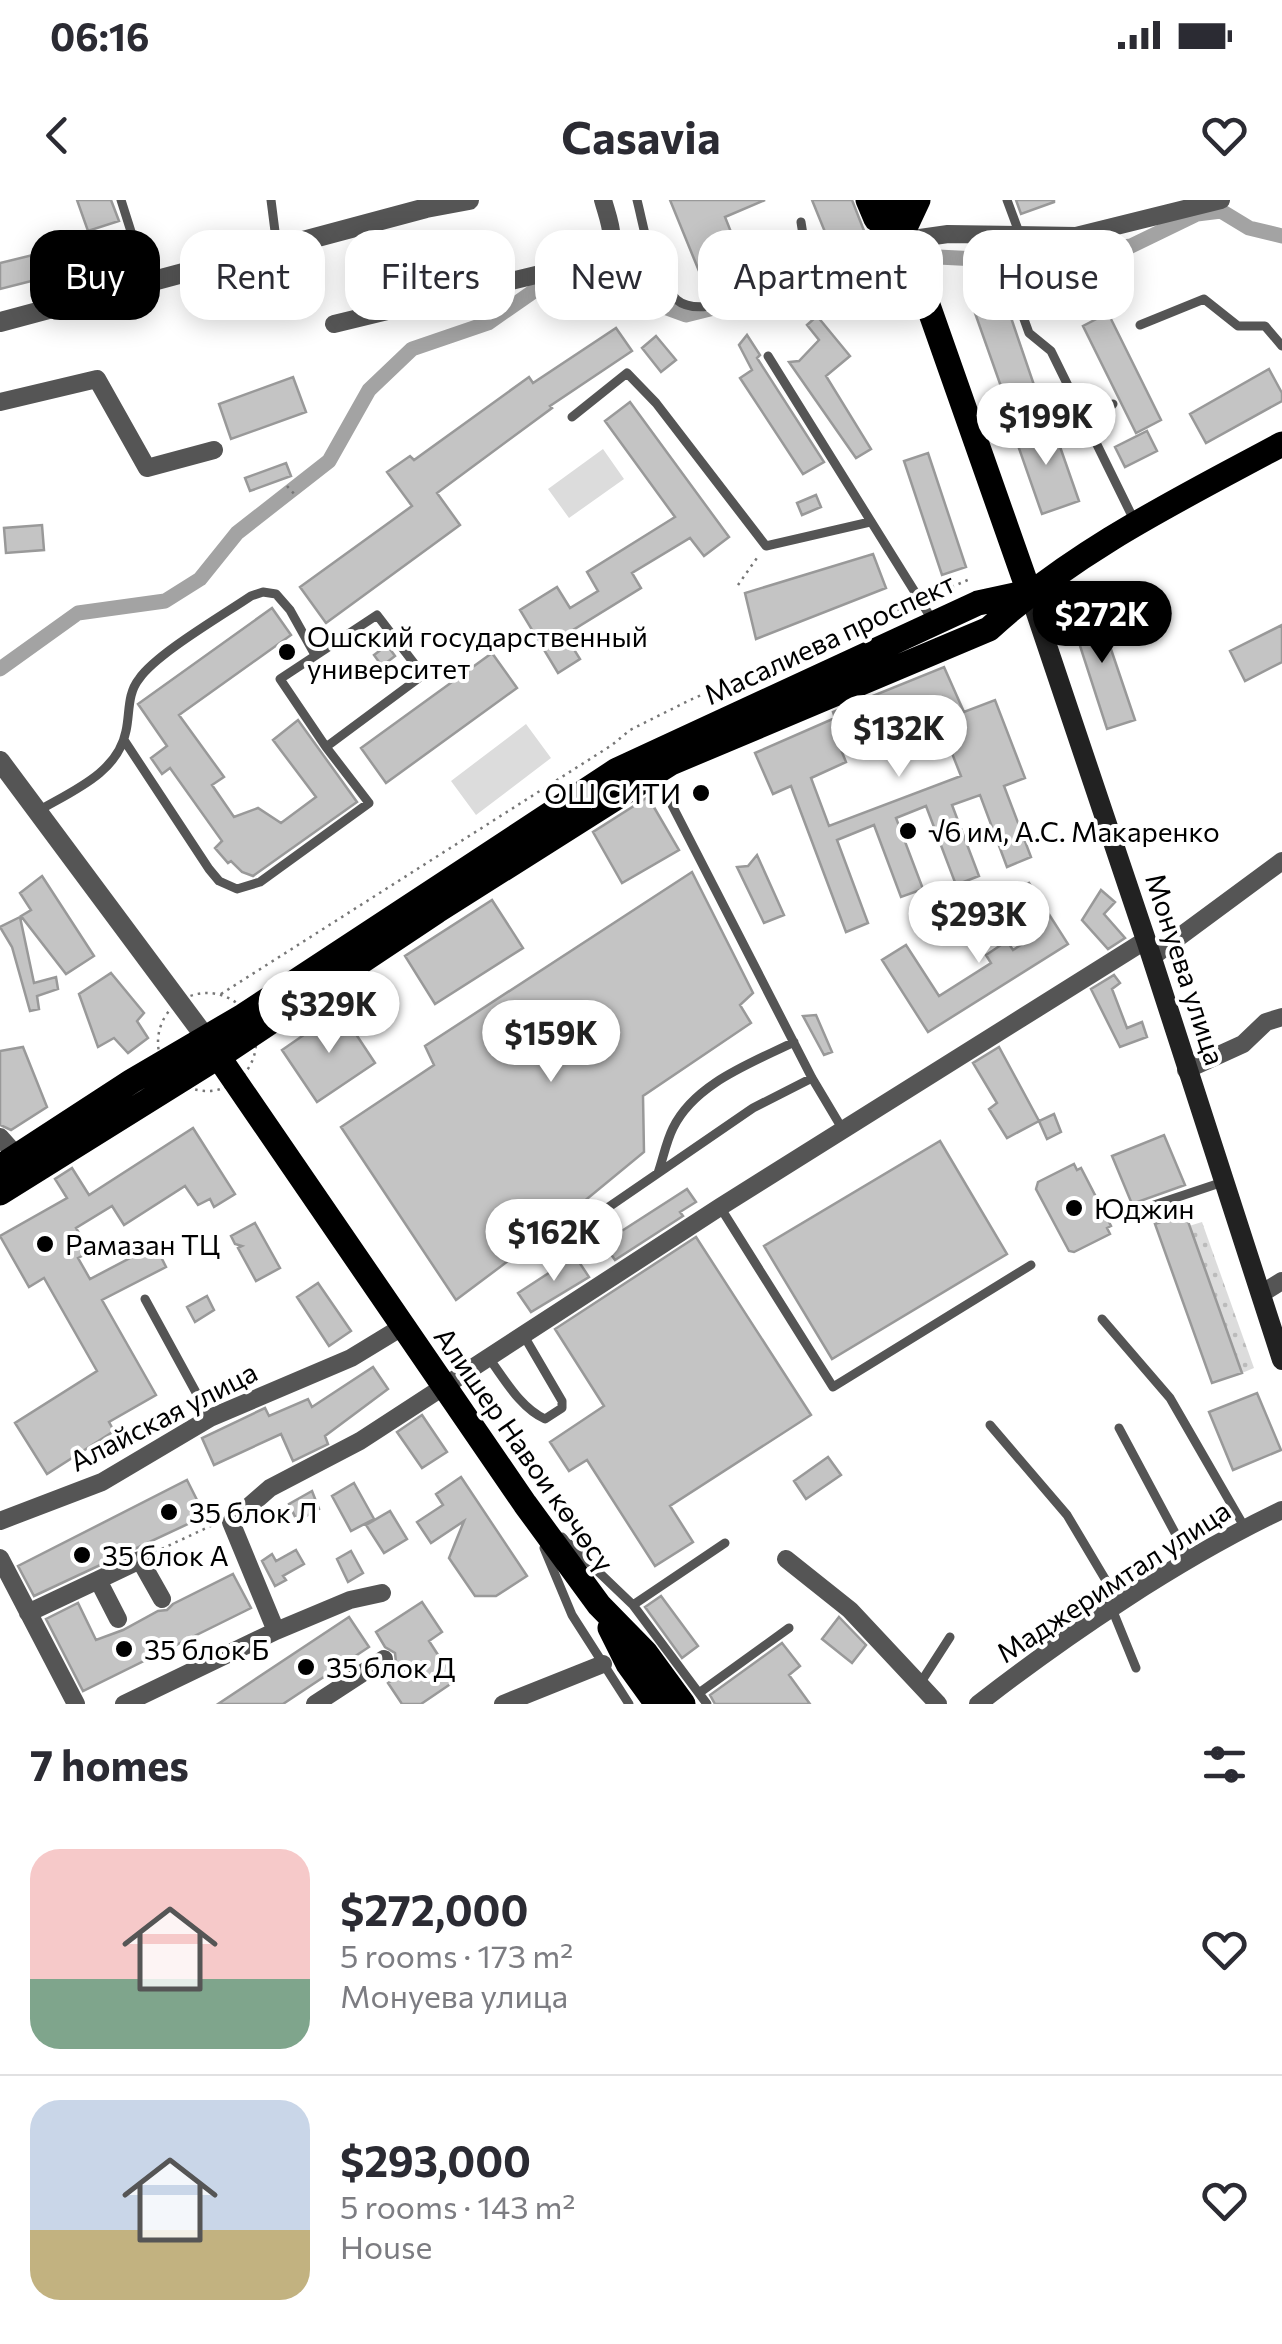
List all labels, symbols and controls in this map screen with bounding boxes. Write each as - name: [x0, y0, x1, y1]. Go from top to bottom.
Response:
- text: 06:16: [50, 12, 149, 59]
- icon: back: [30, 108, 85, 163]
- text: Casavia: [561, 108, 721, 163]
- icon: heart: [1197, 108, 1252, 163]
- chip: Buy: [30, 230, 160, 320]
- chip: Rent: [180, 230, 325, 320]
- chip: Filters: [345, 230, 515, 320]
- chip: New: [535, 230, 678, 320]
- chip: Apartment: [698, 230, 943, 320]
- chip: House: [963, 230, 1134, 320]
- pin: $199K: [976, 383, 1116, 468]
- text: $199K: [999, 395, 1093, 435]
- street label: Масалиева проспект: [698, 565, 960, 711]
- pin: $272K: [1032, 581, 1172, 666]
- text: $272K: [1055, 593, 1149, 633]
- place label: Ошский государственный университет: [307, 619, 648, 685]
- marker: Ошский государственный университет: [276, 641, 298, 663]
- pin: $132K: [829, 695, 969, 780]
- text: $132K: [853, 707, 945, 747]
- place label: ОШ СИТИ: [544, 776, 681, 810]
- marker: ОШ СИТИ: [690, 782, 712, 804]
- place label: √6 им, А.С. Макаренко: [928, 814, 1220, 848]
- marker: √6 им, А.С. Макаренко: [897, 820, 919, 842]
- street label: Монуева улица: [1139, 869, 1233, 1069]
- pin: $293K: [909, 881, 1049, 966]
- text: $293K: [931, 893, 1027, 933]
- pin: $329K: [259, 971, 399, 1056]
- text: $329K: [281, 983, 377, 1023]
- pin: $159K: [481, 1000, 621, 1085]
- text: $159K: [504, 1012, 598, 1052]
- place label: Юджин: [1094, 1191, 1195, 1225]
- marker: Юджин: [1063, 1197, 1085, 1219]
- pin: $162K: [484, 1199, 624, 1284]
- text: $162K: [508, 1211, 600, 1251]
- place label: Рамазан ТЦ: [65, 1227, 220, 1261]
- marker: Рамазан ТЦ: [34, 1233, 56, 1255]
- street label: Алишер Навои көчөсү: [428, 1320, 622, 1578]
- street label: Алайская улица: [63, 1354, 263, 1478]
- street label: Маджеримтал улица: [990, 1493, 1236, 1669]
- place label: 35 блок Л: [189, 1495, 317, 1529]
- marker: 35 блок Л: [158, 1501, 180, 1523]
- place label: 35 блок А: [102, 1538, 229, 1572]
- marker: 35 блок А: [71, 1544, 93, 1566]
- place label: 35 блок Б: [144, 1632, 269, 1666]
- marker: 35 блок Б: [113, 1638, 135, 1660]
- place label: 35 блок Д: [326, 1650, 455, 1684]
- marker: 35 блок Д: [295, 1656, 317, 1678]
- icon: filters: [1197, 1737, 1252, 1792]
- text: 7 homes: [30, 1738, 189, 1790]
- text: $272,000: [340, 1883, 528, 1935]
- icon: home: [110, 1889, 230, 2009]
- icon: heart: [1197, 1922, 1252, 1977]
- text: 5 rooms · 173 m²: [340, 1935, 573, 1975]
- text: Монуева улица: [340, 1975, 568, 2015]
- text: $293,000: [340, 2134, 531, 2186]
- icon: home: [110, 2140, 230, 2260]
- icon: heart: [1197, 2173, 1252, 2228]
- text: 5 rooms · 143 m²: [340, 2186, 575, 2226]
- text: House: [340, 2226, 432, 2266]

